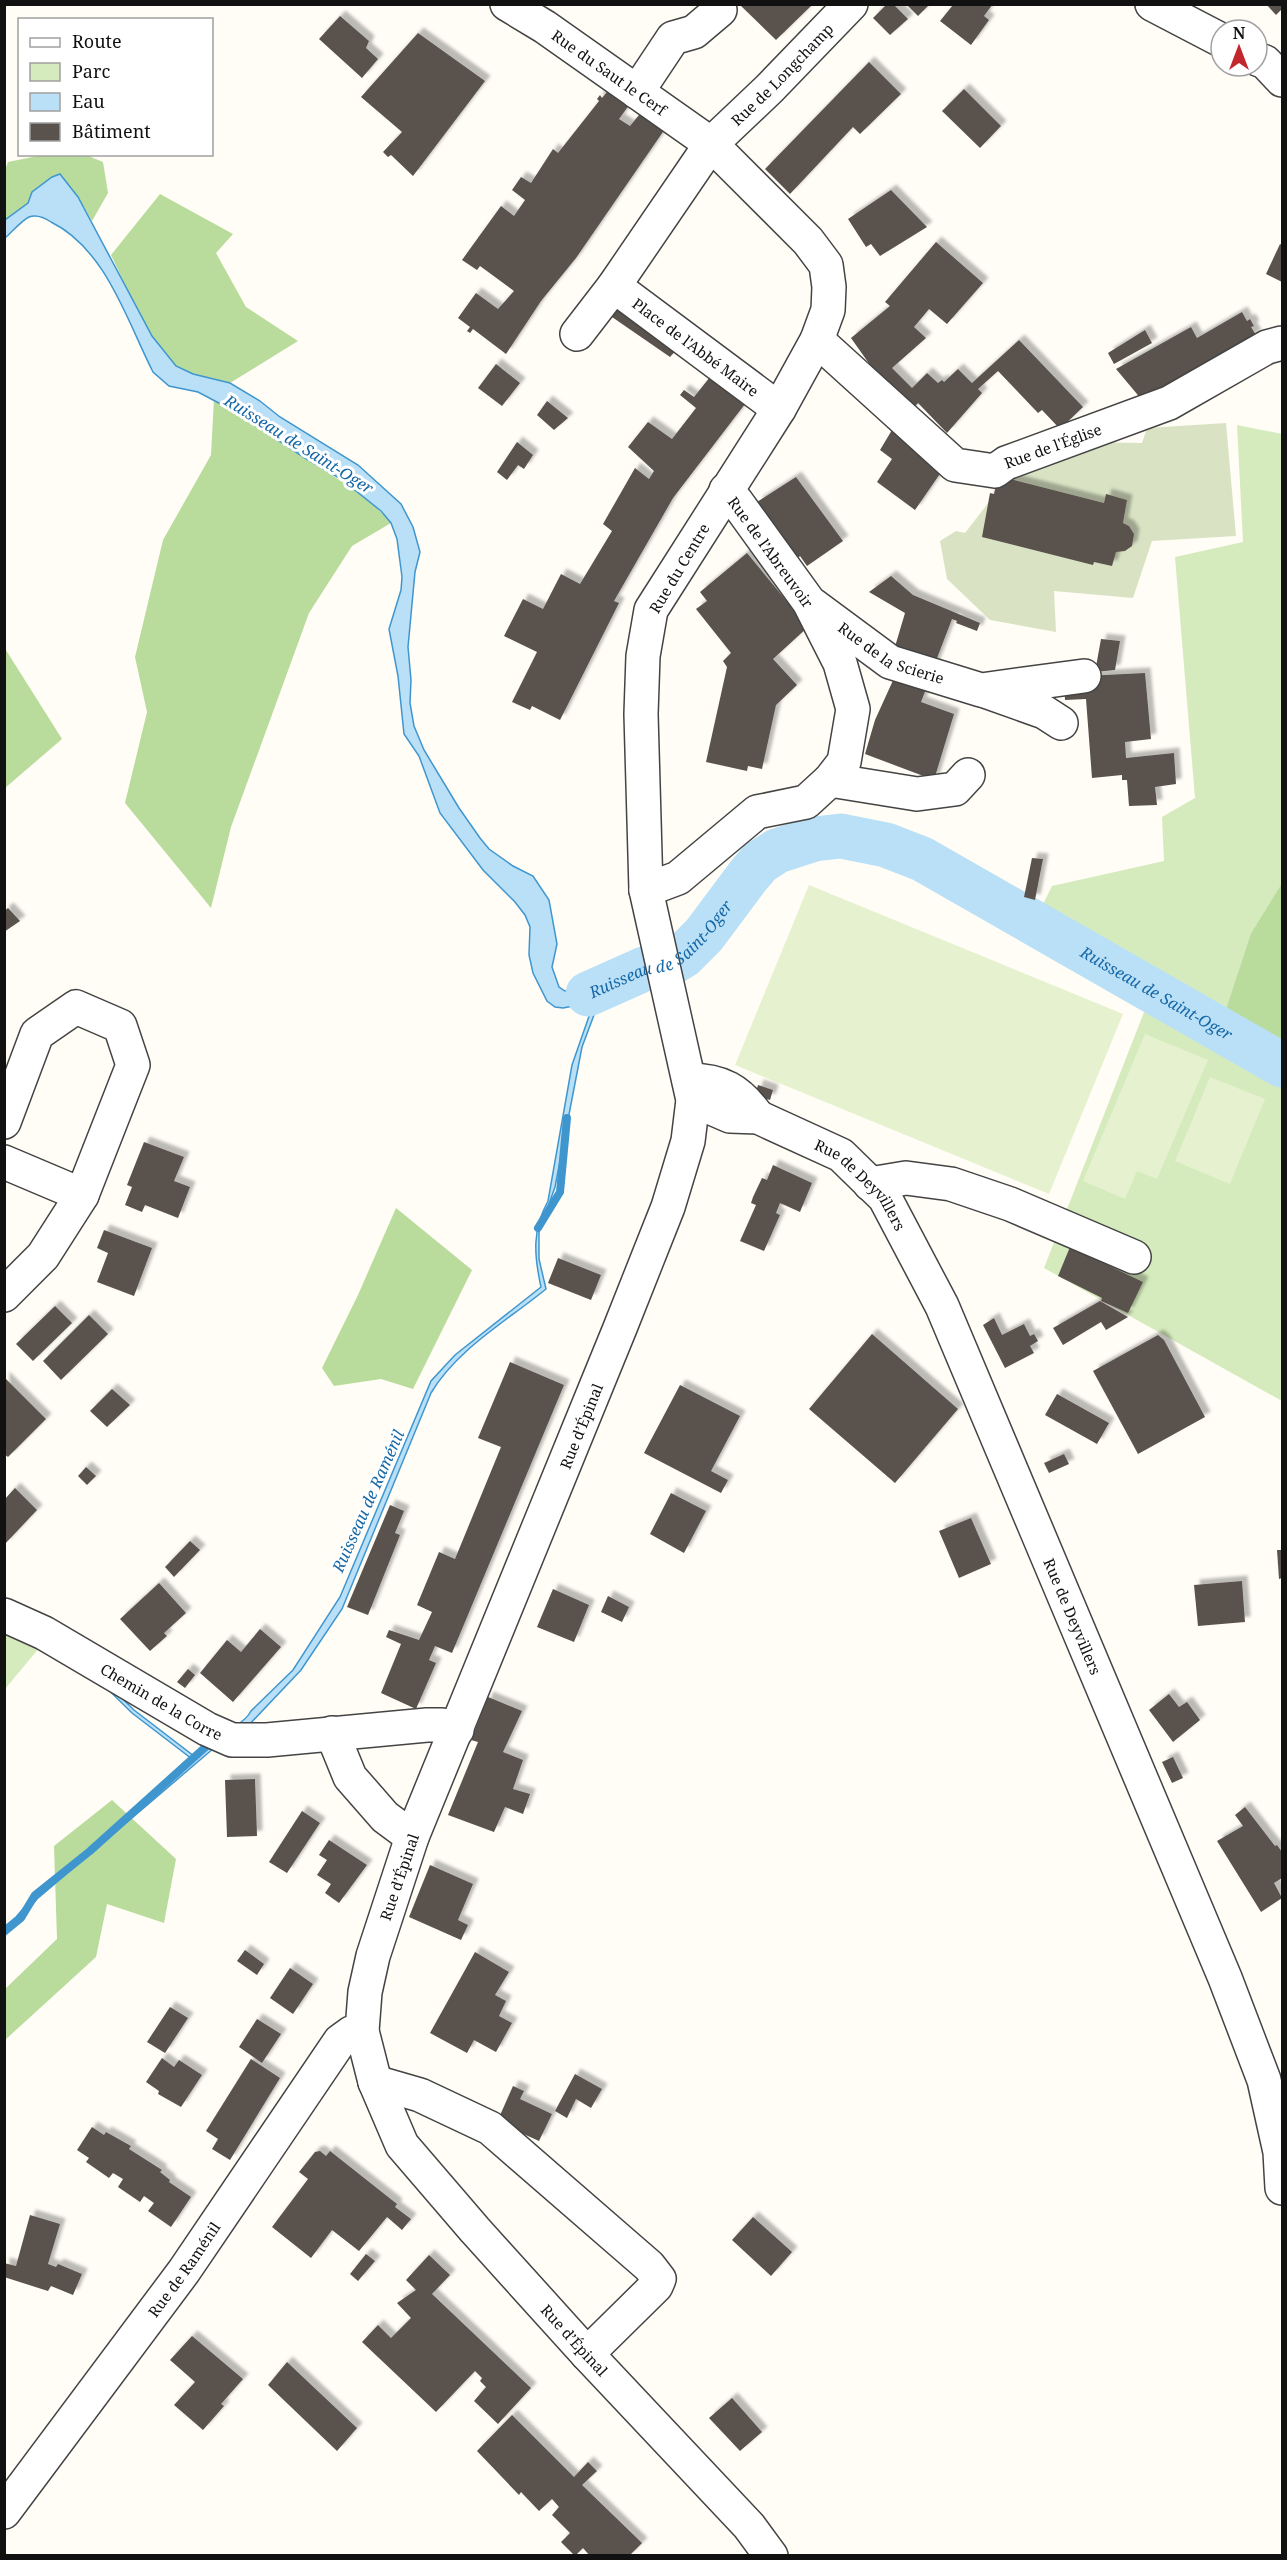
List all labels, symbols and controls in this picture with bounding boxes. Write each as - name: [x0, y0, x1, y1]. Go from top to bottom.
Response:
- legend: [18, 18, 213, 156]
- north arrow: [1209, 18, 1269, 78]
- street label: Rue de Longchamp: [727, 19, 837, 130]
- text: N: [1233, 22, 1246, 44]
- street label: Rue du Saut le Cerf: [548, 25, 672, 120]
- text: Route: [72, 29, 122, 53]
- text: Parc: [72, 59, 110, 83]
- text: Eau: [72, 89, 105, 113]
- text: Bâtiment: [72, 119, 151, 143]
- street label: Place de l'Abbé Maire: [629, 293, 763, 401]
- water label: Ruisseau de Saint-Oger: [220, 389, 378, 499]
- street label: Rue de l'Église: [1001, 419, 1104, 473]
- street label: Rue de l’Abreuvoir: [724, 492, 818, 612]
- street label: Rue du Centre: [644, 519, 714, 617]
- street label: Rue de la Scierie: [834, 617, 947, 688]
- water label: Ruisseau de Saint-Oger: [585, 895, 738, 1004]
- water label: Ruisseau de Saint-Oger: [1076, 941, 1237, 1046]
- street label: Rue de Deyvillers: [811, 1134, 910, 1234]
- street label: Rue d’Épinal: [555, 1380, 607, 1472]
- water label: Ruisseau de Raménil: [326, 1426, 409, 1577]
- street label: Rue de Deyvillers: [1039, 1555, 1106, 1678]
- street label: Chemin de la Corre: [97, 1659, 225, 1745]
- street label: Rue d’Épinal: [375, 1831, 423, 1923]
- street label: Rue de Raménil: [143, 2218, 225, 2321]
- street label: Rue d’Épinal: [537, 2300, 613, 2380]

